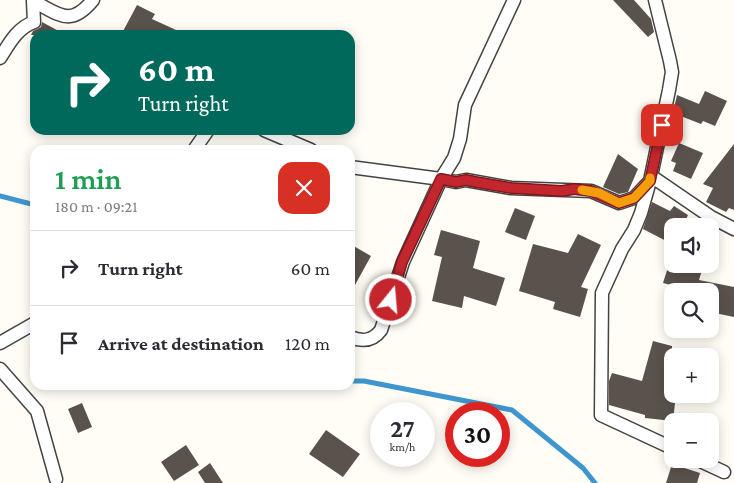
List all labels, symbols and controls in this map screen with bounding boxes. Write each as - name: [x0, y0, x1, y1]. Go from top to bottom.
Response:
- icon: right: [55, 50, 120, 115]
- text: 60 m: [138, 50, 215, 89]
- text: Turn right: [138, 91, 229, 116]
- pin: [641, 104, 683, 146]
- icon: arrive: [648, 111, 676, 139]
- text: 1 min: [55, 162, 122, 195]
- button: close: [278, 162, 330, 214]
- text: 180 m · 09:21: [55, 198, 137, 215]
- map controls: [664, 218, 719, 468]
- button: sound: [664, 218, 719, 273]
- icon: right: [55, 254, 83, 282]
- text: Turn right: [98, 258, 183, 279]
- text: 60 m: [291, 258, 330, 279]
- position arrow: [364, 273, 416, 325]
- button: search: [664, 283, 719, 338]
- icon: arrive: [55, 329, 83, 357]
- text: Arrive at destination: [98, 333, 264, 354]
- text: 120 m: [285, 333, 330, 354]
- button: +: [664, 348, 719, 403]
- speed limit sign: 30: [445, 402, 510, 467]
- button: −: [664, 413, 719, 468]
- text: 27: [390, 415, 415, 442]
- text: km/h: [390, 440, 415, 454]

